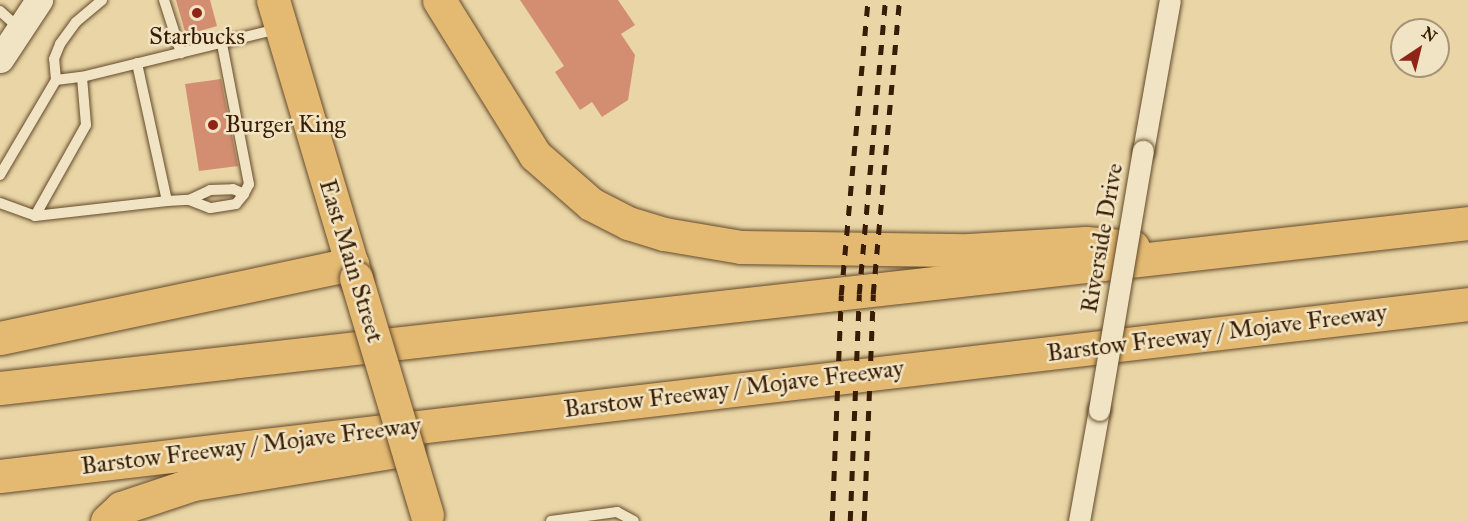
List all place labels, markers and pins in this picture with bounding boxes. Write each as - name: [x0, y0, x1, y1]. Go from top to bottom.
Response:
- marker: Starbucks: [190, 6, 204, 20]
- place label: Starbucks: [149, 23, 245, 51]
- place label: Burger King: [225, 111, 346, 139]
- marker: Burger King: [206, 118, 220, 132]

